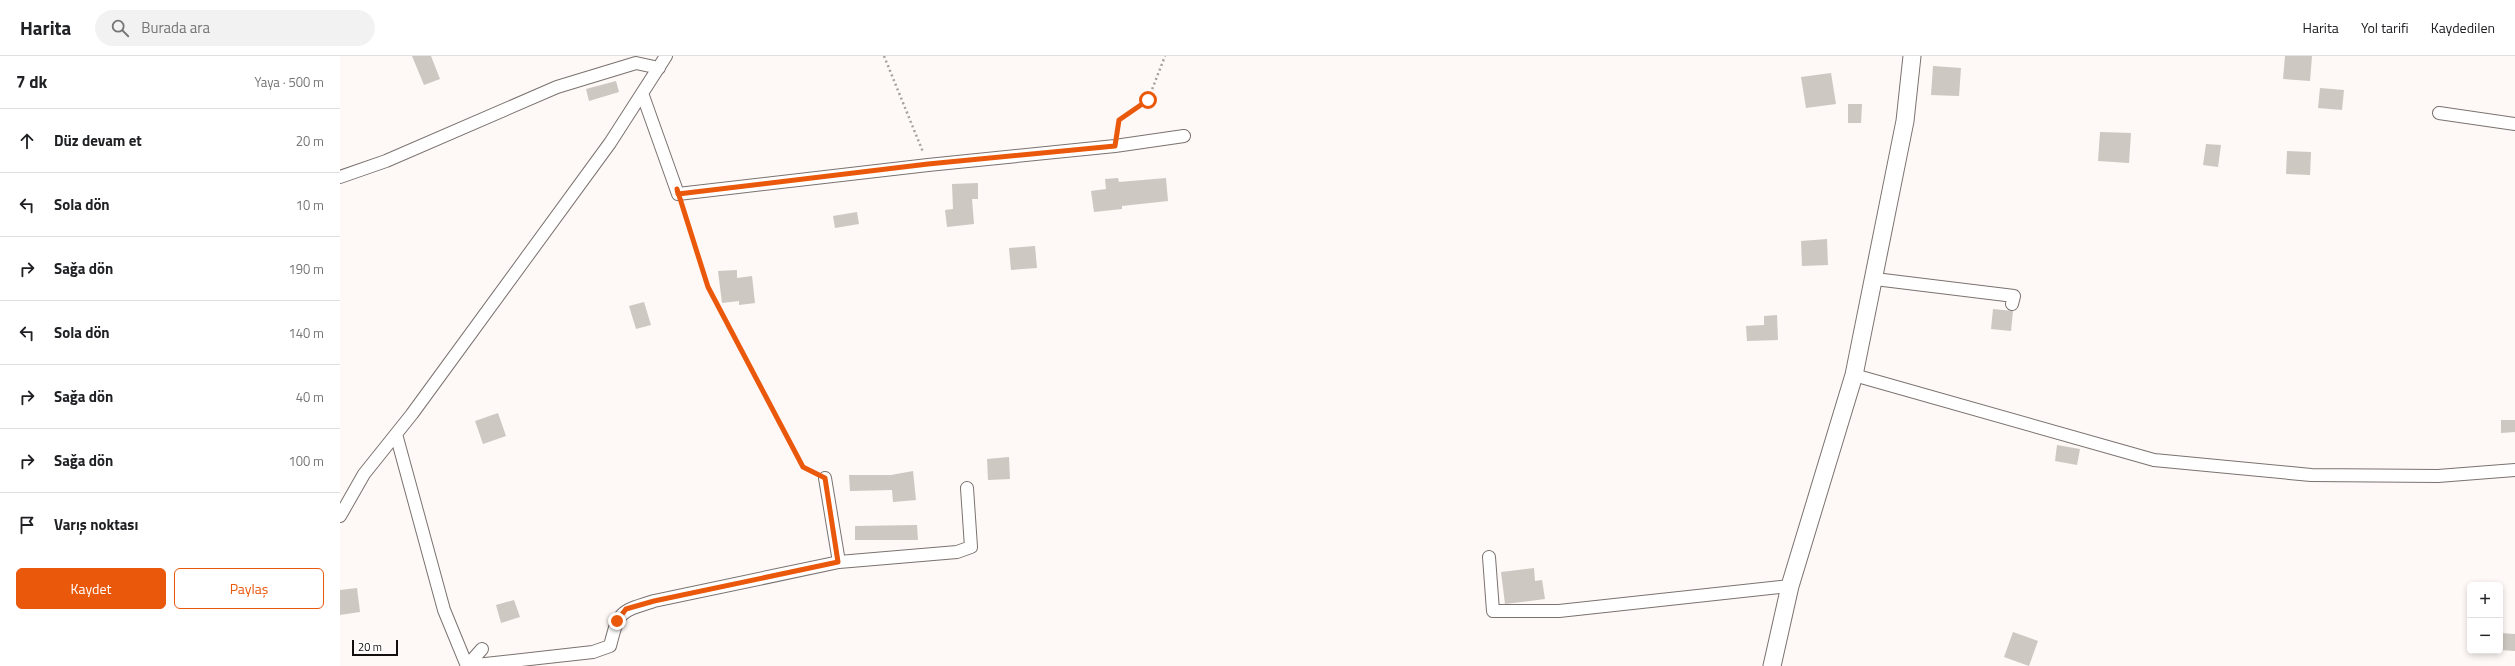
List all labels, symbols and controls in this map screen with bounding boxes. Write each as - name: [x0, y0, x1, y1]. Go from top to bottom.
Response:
- search box: [95, 10, 375, 46]
- text: Harita: [20, 13, 71, 42]
- text: Burada ara: [141, 16, 210, 39]
- icon: search: [109, 17, 131, 39]
- text: Harita: [2303, 17, 2339, 38]
- text: Yol tarifi: [2361, 17, 2409, 38]
- text: Kaydedilen: [2431, 17, 2495, 38]
- text: 7 dk: [16, 69, 47, 95]
- text: Yaya · 500 m: [255, 72, 324, 92]
- route start: [1139, 91, 1157, 109]
- text: Düz devam et: [54, 129, 142, 152]
- icon: ahead: [16, 130, 38, 152]
- text: 20 m: [296, 131, 324, 151]
- text: Sola dön: [54, 193, 110, 216]
- icon: left: [16, 194, 38, 216]
- text: 10 m: [296, 195, 324, 215]
- text: Sağa dön: [54, 257, 113, 280]
- icon: right: [16, 258, 38, 280]
- text: 190 m: [288, 259, 324, 279]
- text: Sola dön: [54, 321, 110, 344]
- icon: left: [16, 322, 38, 344]
- text: 140 m: [288, 323, 324, 343]
- text: Sağa dön: [54, 385, 113, 408]
- icon: right: [16, 386, 38, 408]
- text: 40 m: [296, 387, 324, 407]
- text: Sağa dön: [54, 449, 113, 472]
- icon: right: [16, 450, 38, 472]
- text: 100 m: [288, 451, 324, 471]
- text: Varış noktası: [54, 513, 138, 536]
- icon: arrive: [16, 514, 38, 536]
- button: Kaydet: [16, 568, 166, 609]
- button: Paylaş: [174, 568, 324, 609]
- map controls: [2467, 582, 2503, 654]
- button: +: [2467, 582, 2503, 618]
- route end: [608, 612, 626, 630]
- button: −: [2467, 618, 2503, 654]
- scale bar: [352, 638, 398, 657]
- text: 20 m: [358, 639, 382, 655]

